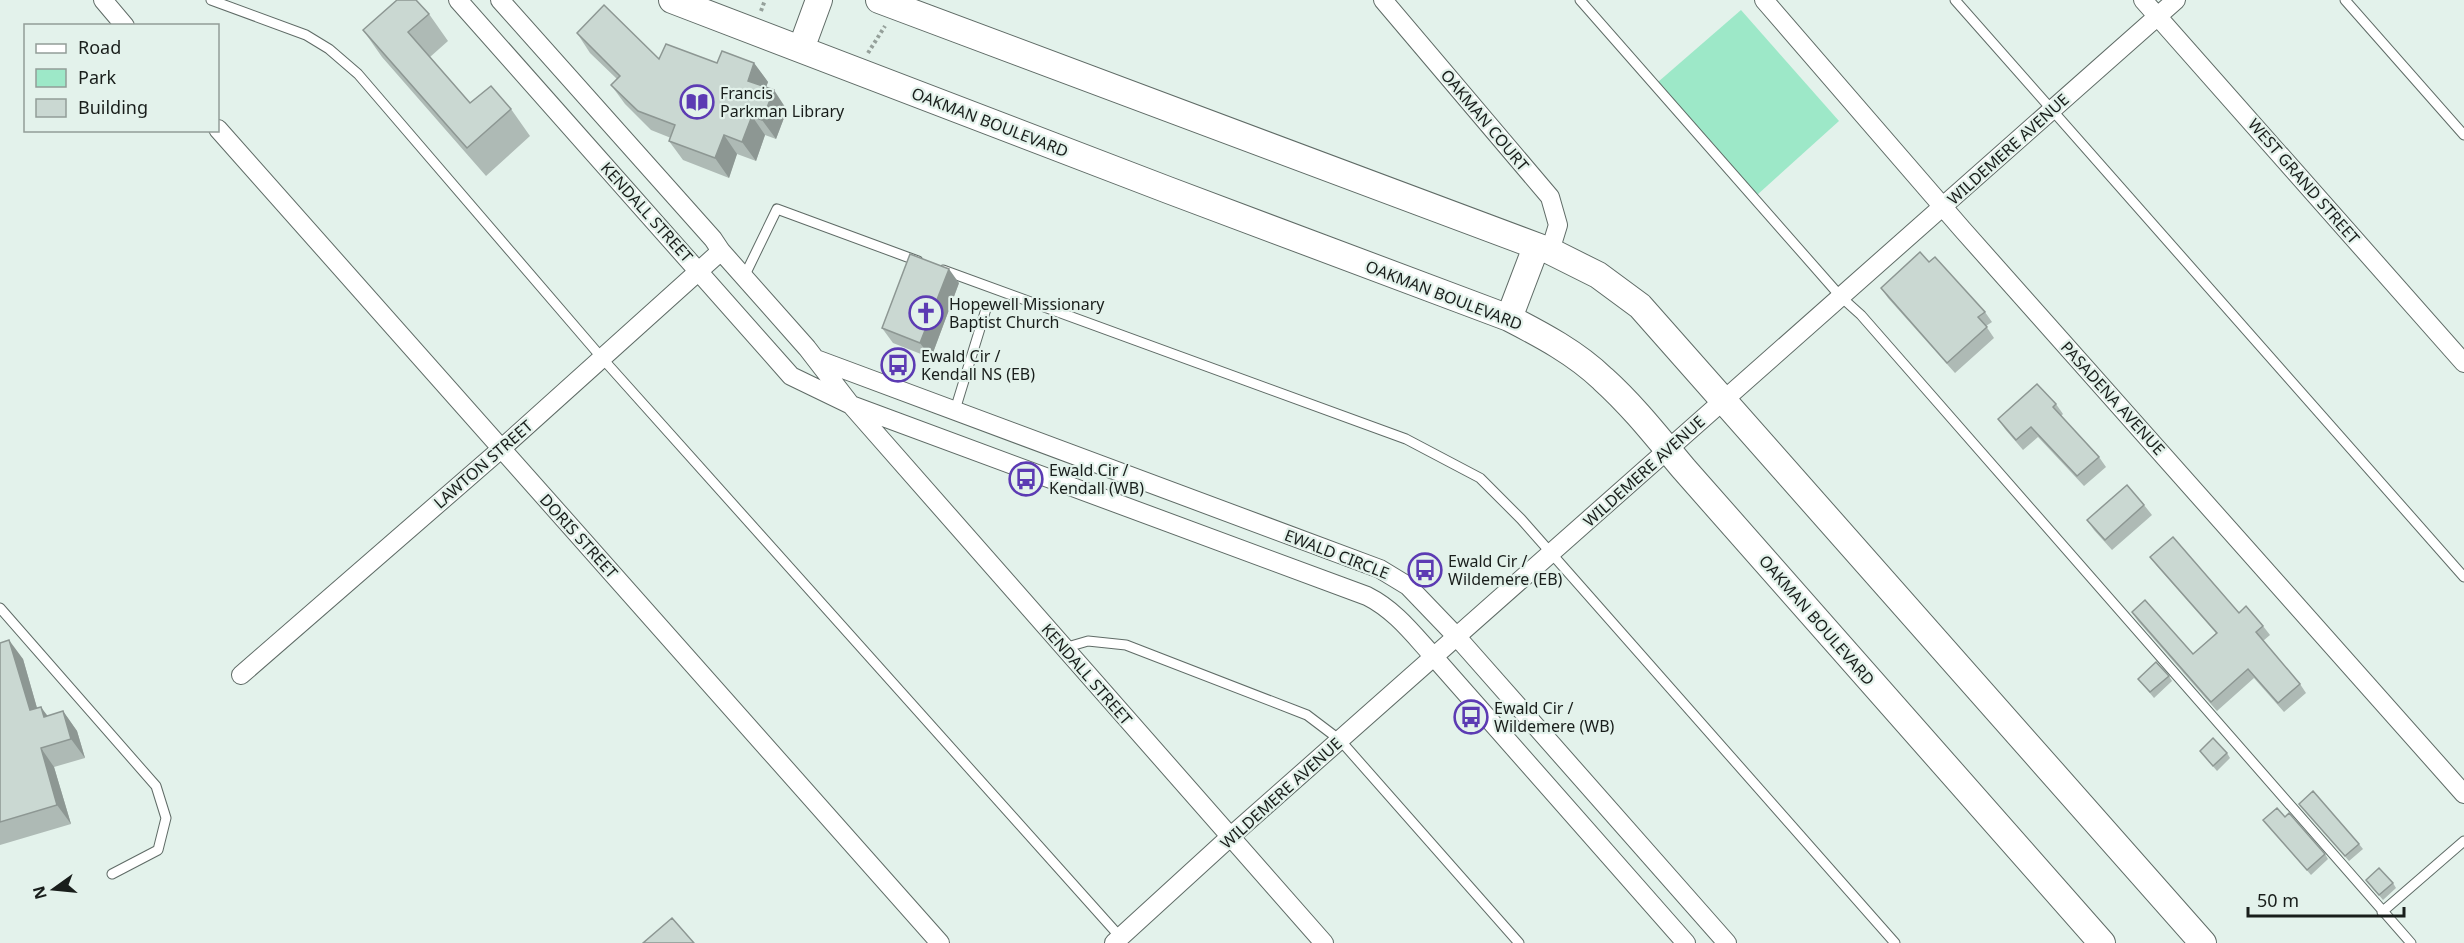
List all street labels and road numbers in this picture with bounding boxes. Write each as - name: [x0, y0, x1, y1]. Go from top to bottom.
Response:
- street label: OAKMAN COURT: [1436, 65, 1534, 175]
- street label: OAKMAN BOULEVARD: [909, 82, 1071, 162]
- street label: WILDEMERE AVENUE: [1942, 88, 2074, 210]
- street label: WEST GRAND STREET: [2243, 113, 2365, 249]
- street label: KENDALL STREET: [596, 157, 698, 267]
- street label: OAKMAN BOULEVARD: [1363, 255, 1525, 335]
- street label: PASADENA AVENUE: [2056, 336, 2170, 460]
- street label: WILDEMERE AVENUE: [1578, 410, 1710, 532]
- street label: LAWTON STREET: [429, 415, 537, 513]
- street label: DORIS STREET: [535, 489, 623, 583]
- street label: EWALD CIRCLE: [1281, 524, 1393, 584]
- street label: OAKMAN BOULEVARD: [1754, 550, 1880, 690]
- street label: KENDALL STREET: [1037, 619, 1137, 730]
- street label: WILDEMERE AVENUE: [1215, 732, 1347, 854]

